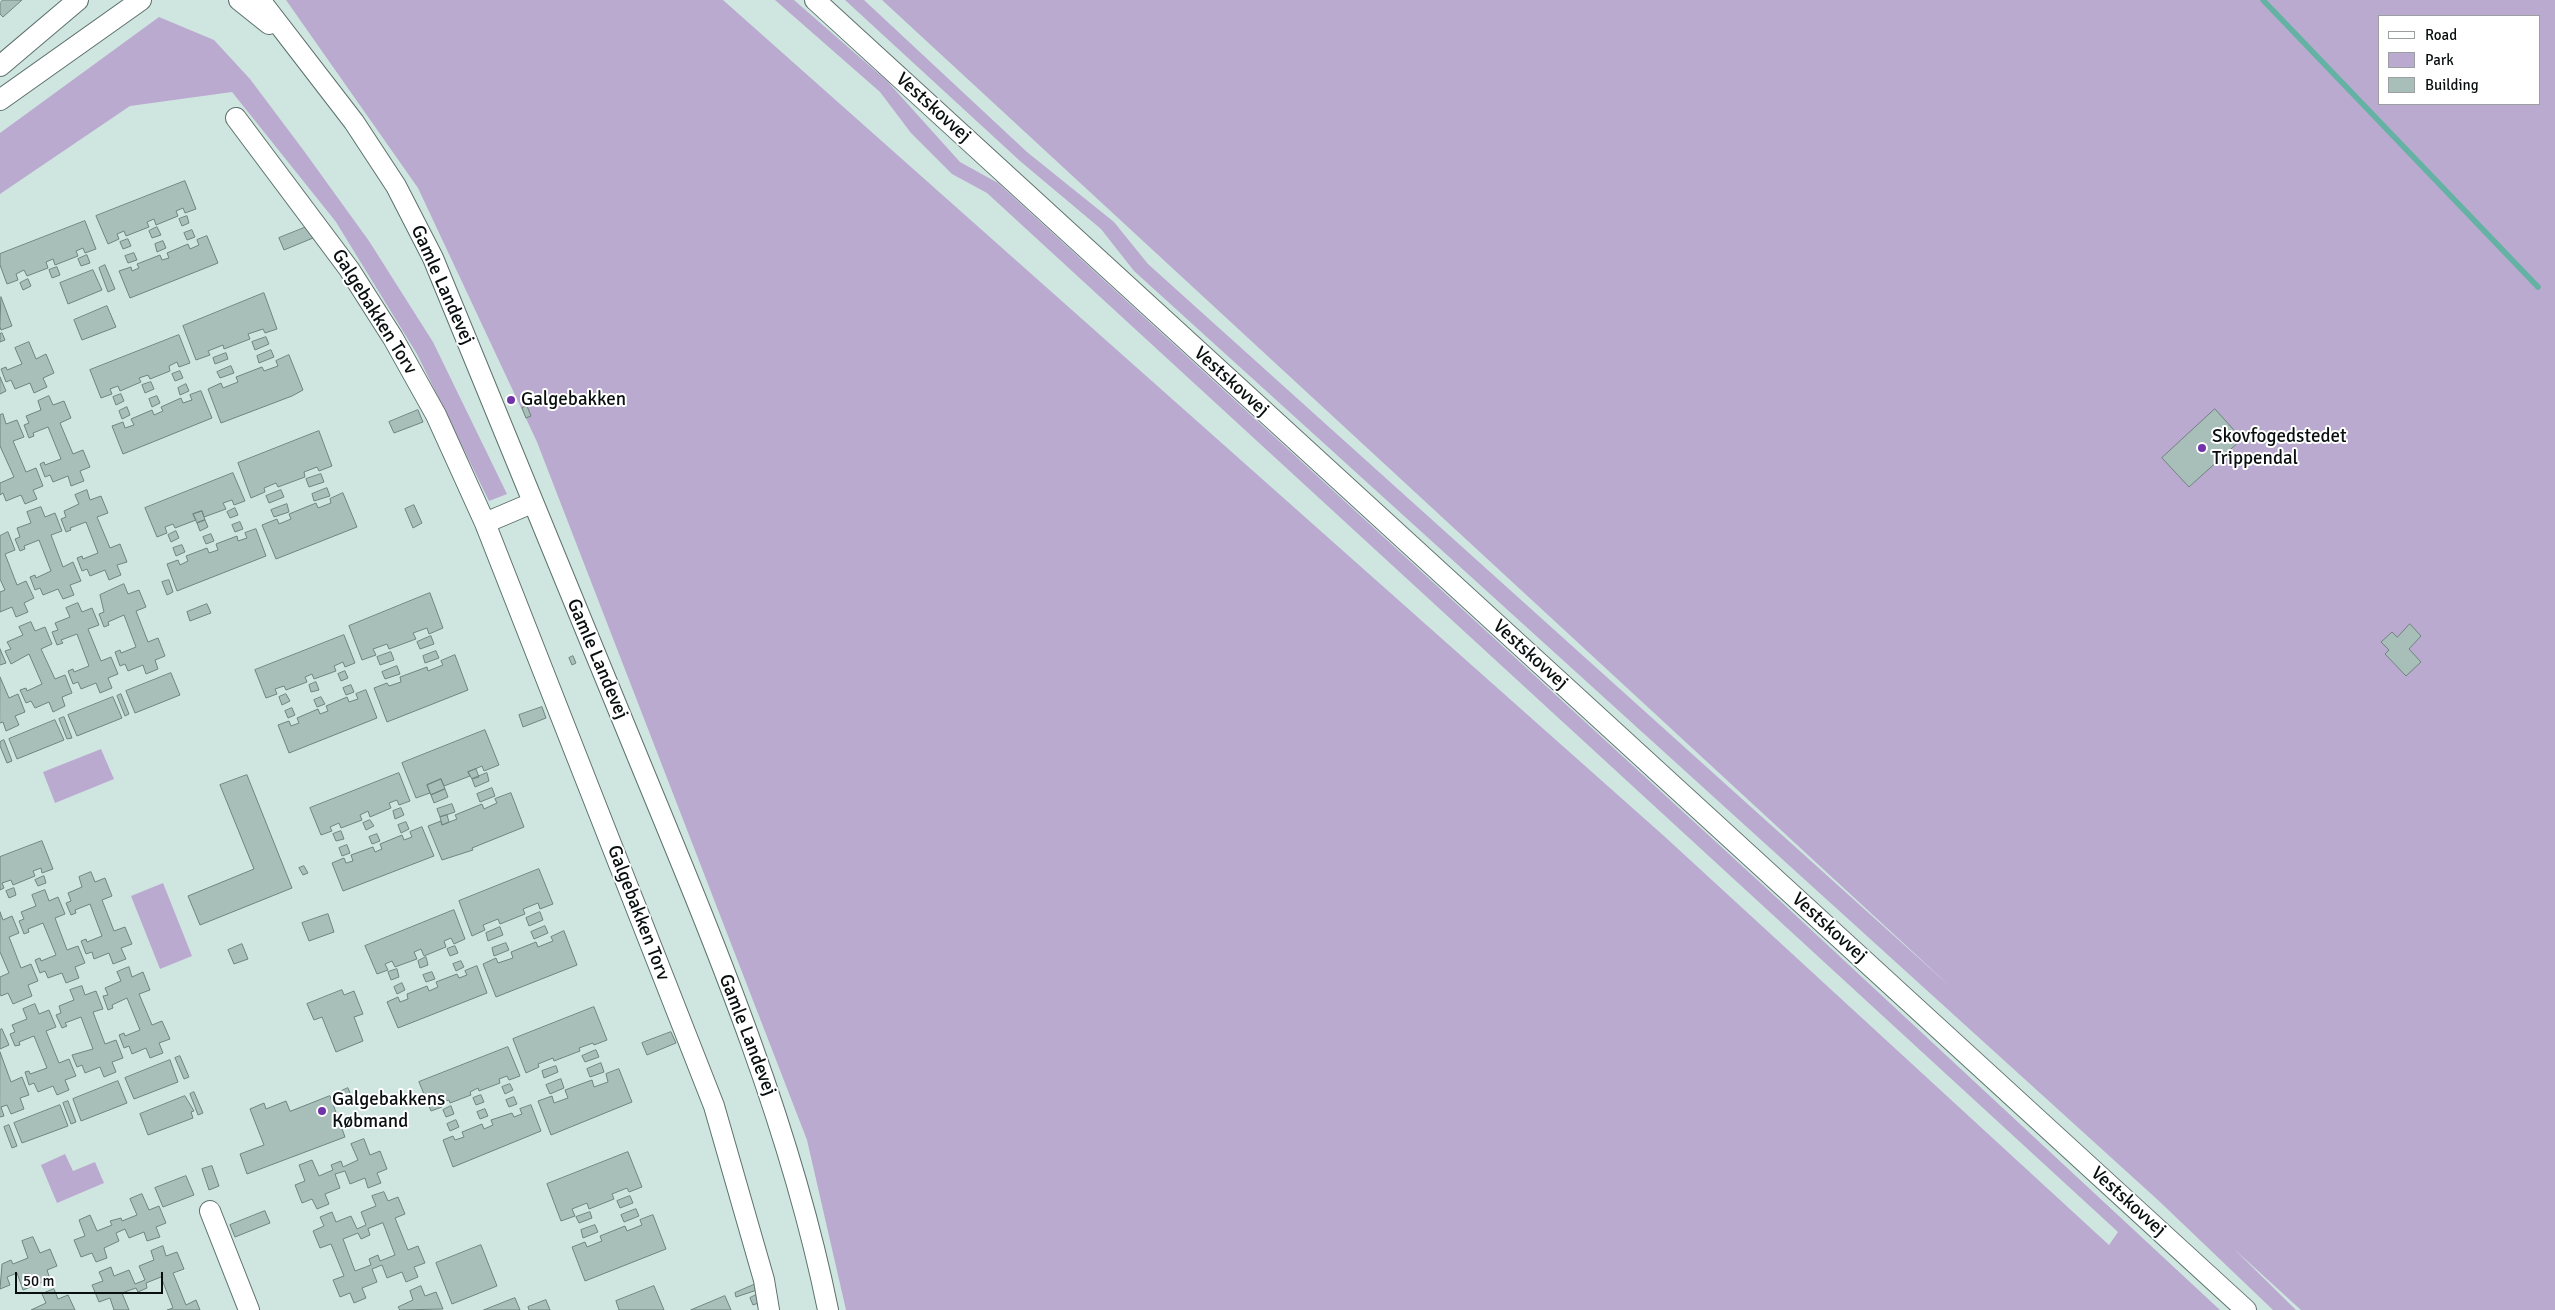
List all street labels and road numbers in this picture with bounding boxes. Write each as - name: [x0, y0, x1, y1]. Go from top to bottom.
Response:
- street label: Vestskovvej: [891, 68, 975, 148]
- street label: Gamle Landevej: [405, 222, 479, 348]
- street label: Galgebakken Torv: [326, 245, 422, 379]
- street label: Vestskovvej: [1189, 342, 1273, 422]
- street label: Gamle Landevej: [561, 595, 633, 723]
- street label: Vestskovvej: [1488, 615, 1572, 695]
- street label: Galgebakken Torv: [602, 842, 674, 984]
- street label: Vestskovvej: [1787, 888, 1871, 968]
- street label: Gamle Landevej: [713, 971, 781, 1099]
- street label: Vestskovvej: [2086, 1162, 2170, 1242]

